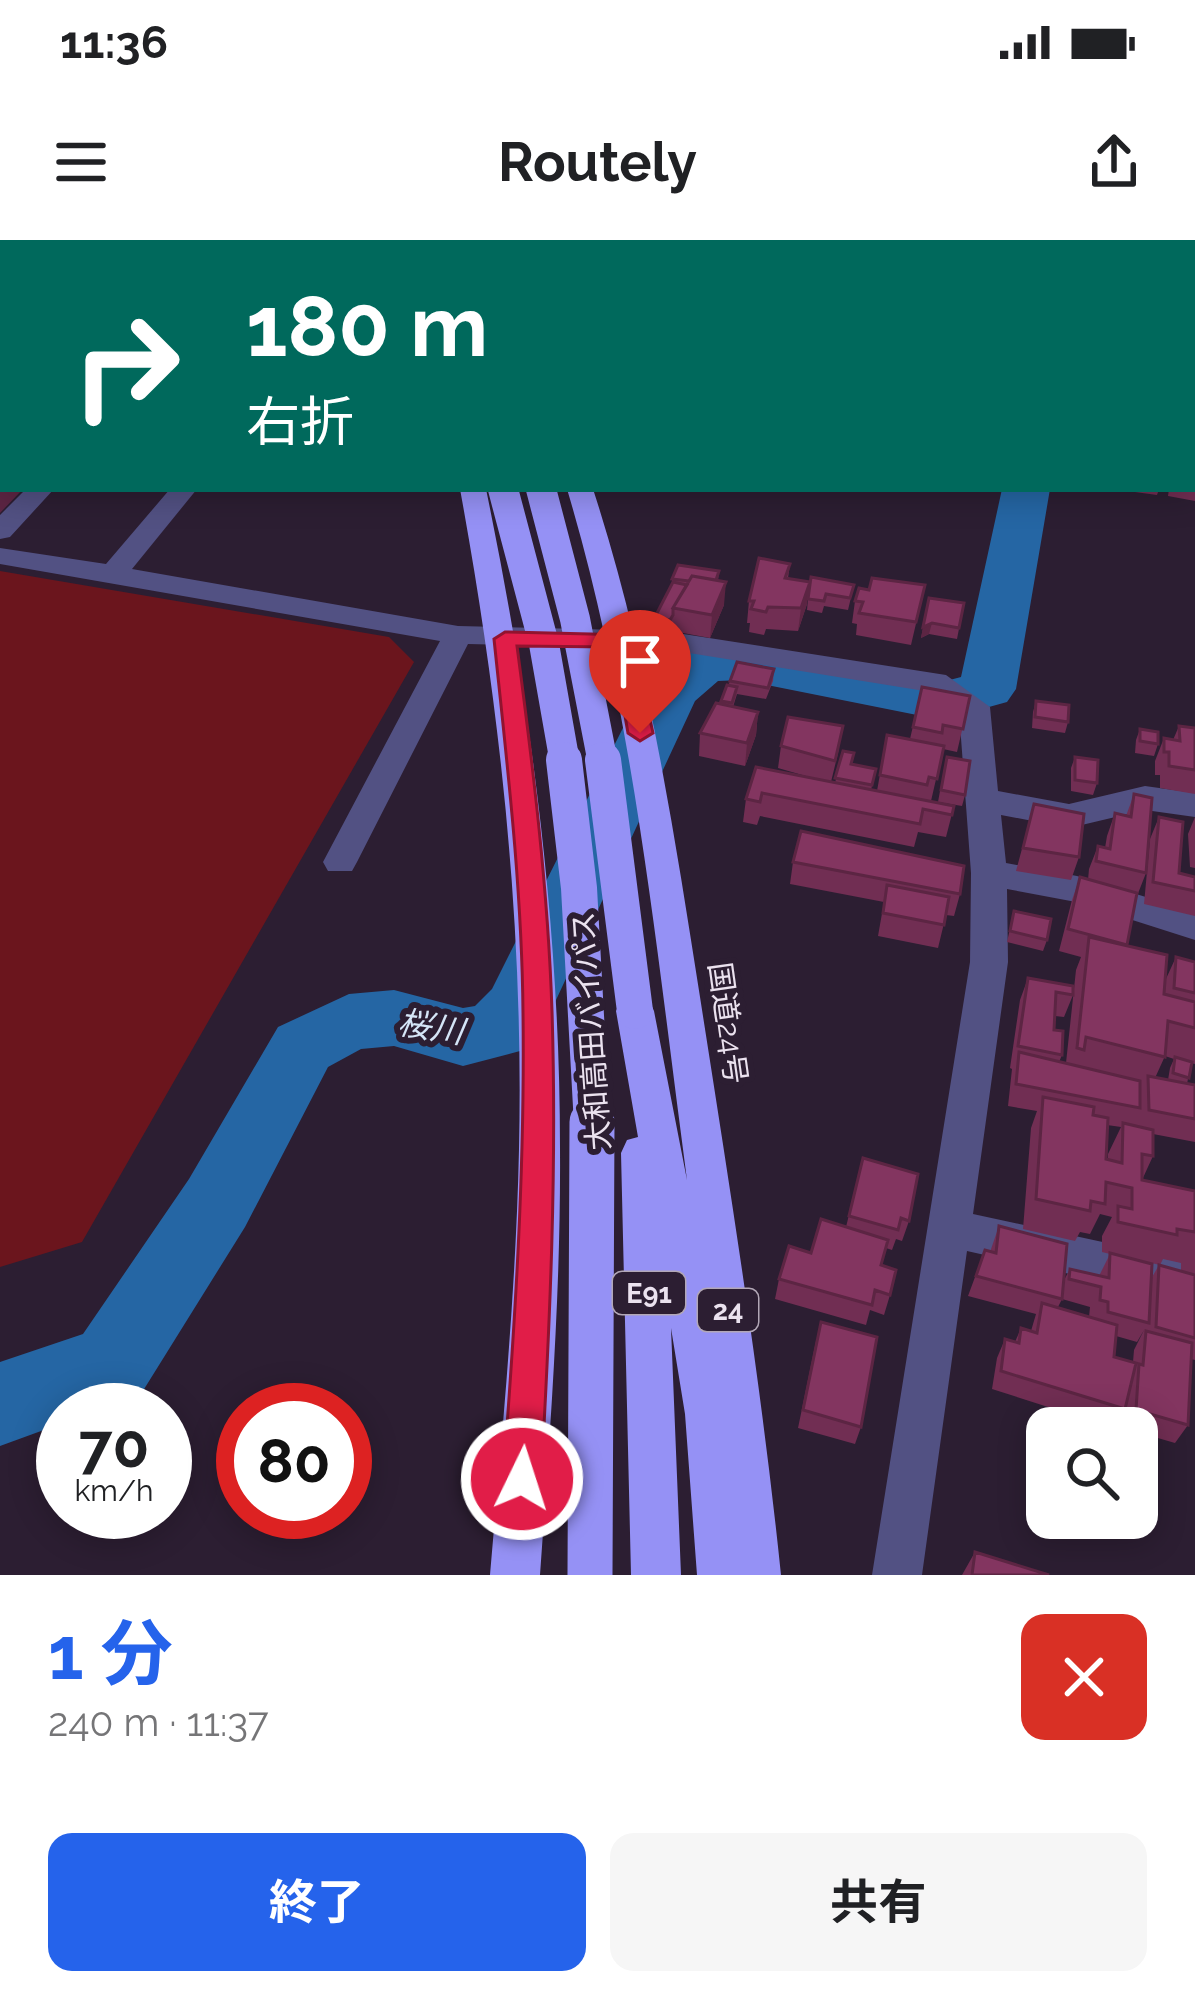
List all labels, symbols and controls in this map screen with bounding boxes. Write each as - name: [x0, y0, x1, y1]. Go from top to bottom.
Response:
- text: 11:36: [60, 16, 168, 69]
- icon: menu: [48, 129, 114, 195]
- icon: share: [1081, 129, 1147, 195]
- text: Routely: [498, 130, 697, 194]
- text: 180 m: [246, 277, 488, 376]
- icon: right: [48, 288, 204, 444]
- text: 右折: [246, 390, 354, 454]
- pin: [589, 610, 691, 733]
- icon: arrive: [607, 628, 673, 694]
- street label: 大和高田バイパス: [565, 910, 617, 1152]
- street label: 国道24号: [702, 960, 754, 1086]
- water label: 桜川: [395, 1003, 470, 1052]
- road number: E91: [613, 1272, 685, 1314]
- road number: 24: [698, 1289, 758, 1331]
- speed limit sign: 80: [216, 1383, 372, 1539]
- map controls: [1026, 1407, 1158, 1539]
- button: search: [1026, 1407, 1158, 1539]
- text: 70: [79, 1411, 149, 1481]
- position arrow: [459, 1416, 585, 1542]
- text: km/h: [74, 1473, 154, 1508]
- text: 1 分: [48, 1611, 173, 1696]
- button: close: [1021, 1614, 1147, 1740]
- text: 240 m · 11:37: [48, 1699, 269, 1745]
- button: 終了: [48, 1833, 586, 1971]
- button: 共有: [610, 1833, 1147, 1971]

